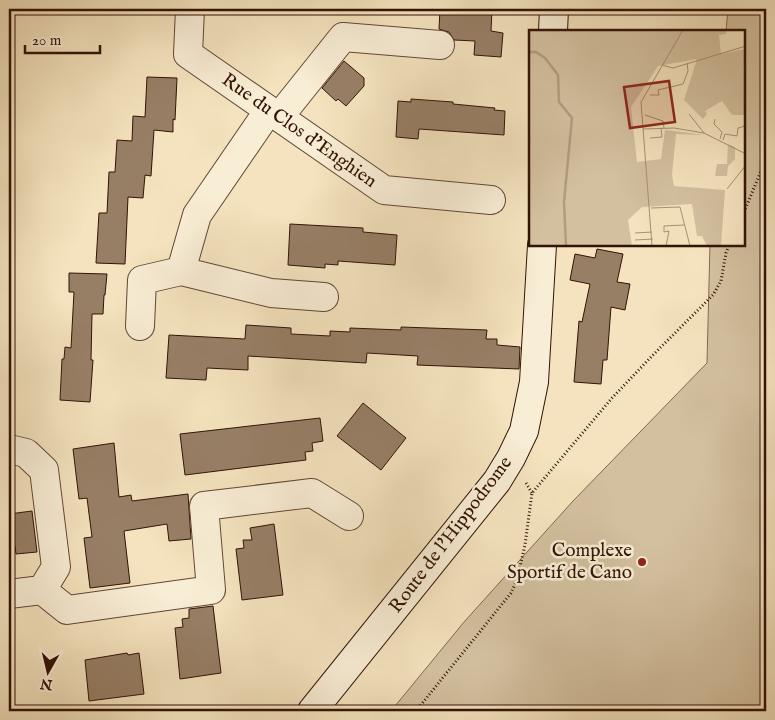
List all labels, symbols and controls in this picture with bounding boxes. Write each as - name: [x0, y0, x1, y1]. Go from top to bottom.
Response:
- scale bar: [25, 22, 100, 54]
- inset map: [529, 30, 745, 246]
- text: 20 m: [32, 31, 62, 50]
- street label: Rue du Clos d'Enghien: [217, 68, 381, 194]
- street label: Route de l'Hippodrome: [384, 452, 518, 618]
- place label: Complexe Sportif de Cano: [507, 539, 632, 585]
- marker: Complexe Sportif de Cano: [636, 556, 648, 568]
- north arrow: [22, 648, 72, 698]
- text: N: [39, 674, 55, 694]

